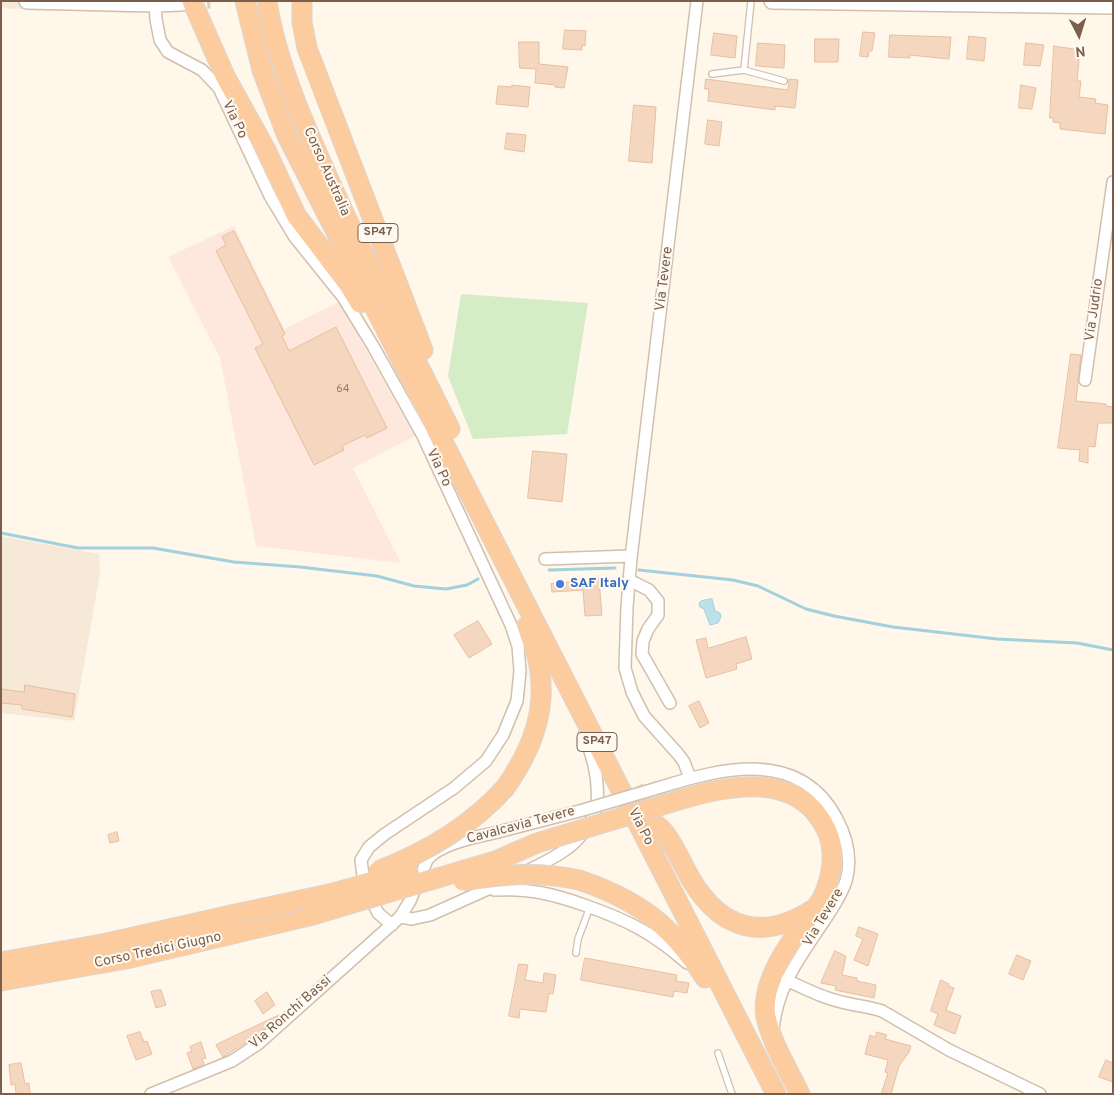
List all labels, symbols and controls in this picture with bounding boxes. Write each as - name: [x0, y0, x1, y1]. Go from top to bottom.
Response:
- north arrow: [1054, 10, 1104, 60]
- text: N: [1075, 42, 1086, 59]
- street label: Via Po: [218, 98, 250, 142]
- street label: Corso Australia: [299, 125, 353, 219]
- road number: SP47: [358, 224, 398, 242]
- street label: Via Tevere: [653, 246, 677, 312]
- street label: Via Judrio: [1082, 277, 1108, 343]
- house number: 64: [336, 383, 350, 397]
- street label: Via Po: [422, 446, 454, 490]
- place label: SAF Italy: [570, 576, 629, 592]
- marker: SAF Italy: [554, 578, 566, 590]
- road number: SP47: [577, 732, 617, 752]
- street label: Cavalcavia Tevere: [465, 803, 577, 849]
- street label: Via Po: [623, 805, 657, 849]
- street label: Via Tevere: [800, 886, 848, 950]
- street label: Corso Tredici Giugno: [93, 929, 223, 973]
- street label: Via Ronchi Bassi: [247, 973, 335, 1053]

